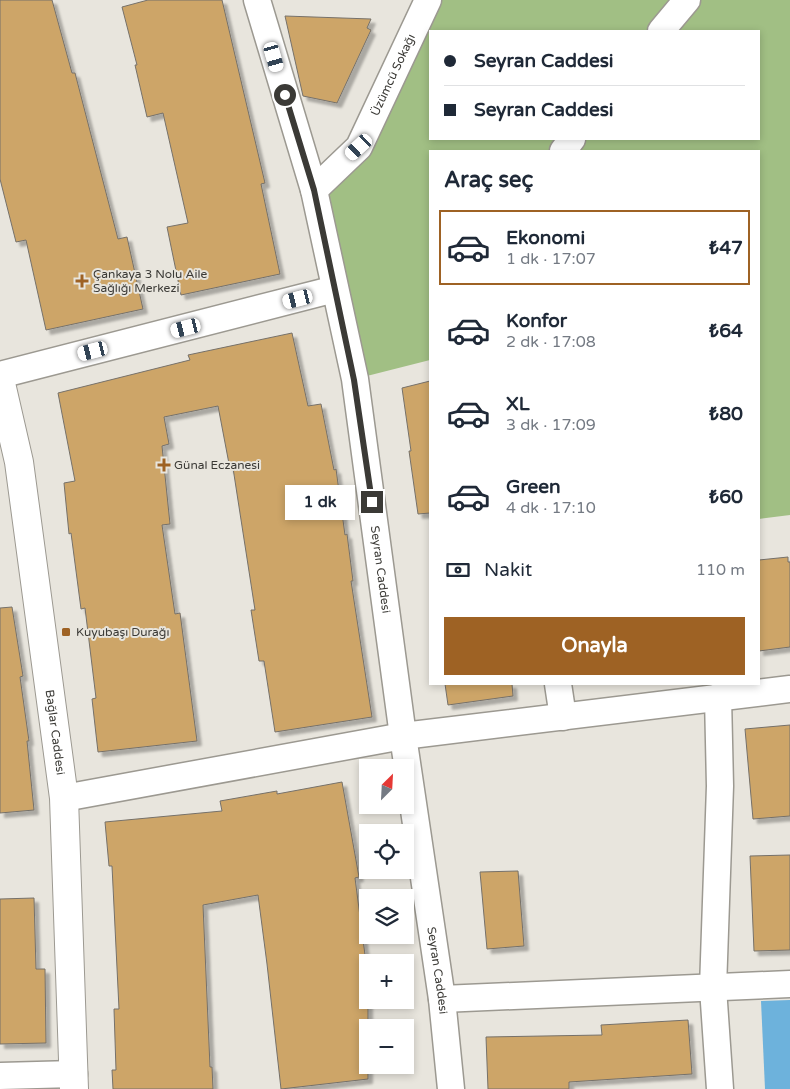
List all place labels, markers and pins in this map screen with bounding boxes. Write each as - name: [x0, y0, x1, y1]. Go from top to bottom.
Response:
- place label: Çankaya 3 Nolu Aile Sağlığı Merkezi: [93, 267, 207, 295]
- marker: Çankaya 3 Nolu Aile Sağlığı Merkezi: [75, 274, 89, 288]
- place label: Günal Eczanesi: [174, 458, 260, 472]
- marker: Günal Eczanesi: [158, 459, 170, 471]
- place label: Kuyubaşı Durağı: [76, 625, 169, 639]
- marker: Kuyubaşı Durağı: [60, 626, 72, 638]

